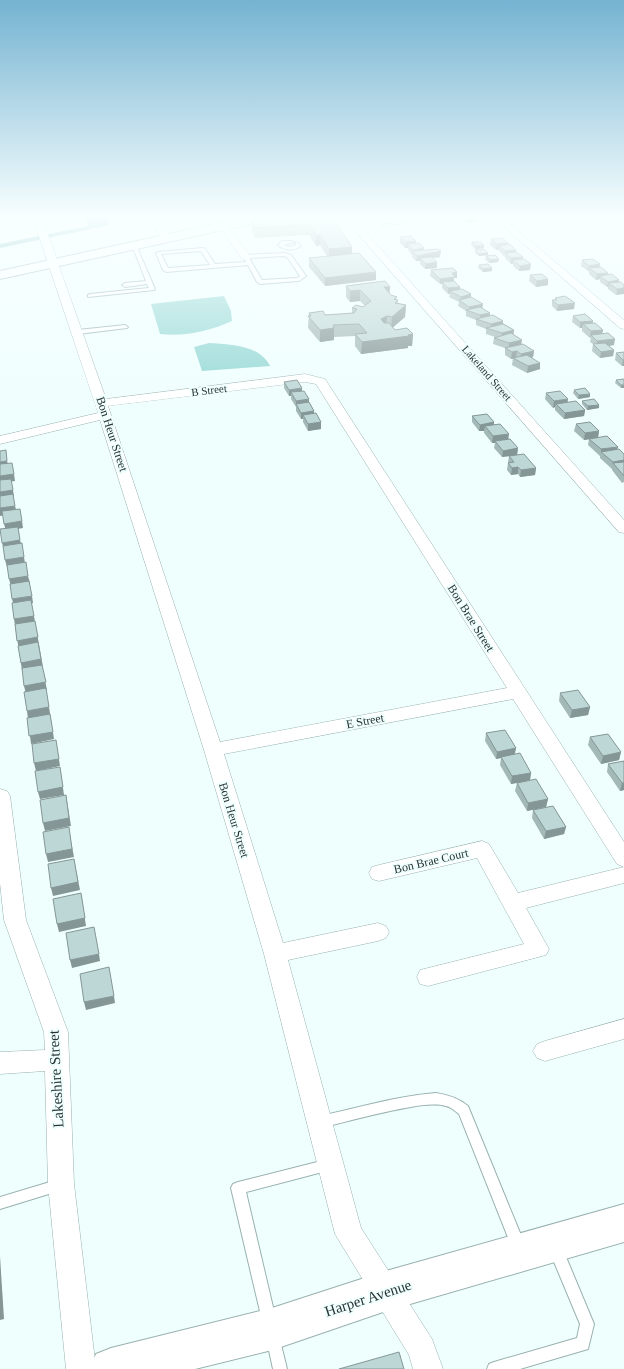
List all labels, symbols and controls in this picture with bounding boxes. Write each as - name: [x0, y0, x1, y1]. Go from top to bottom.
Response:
- street label: Lakeland Street: [460, 343, 514, 403]
- street label: B Street: [191, 382, 227, 398]
- street label: Bon Heur Street: [93, 395, 131, 474]
- street label: Bon Brae Street: [445, 582, 498, 655]
- street label: E Street: [345, 710, 386, 732]
- street label: Bon Heur Street: [216, 781, 252, 860]
- street label: Bon Brae Court: [392, 845, 470, 876]
- street label: Lakeshire Street: [45, 1029, 67, 1128]
- street label: Harper Avenue: [323, 1276, 414, 1320]

